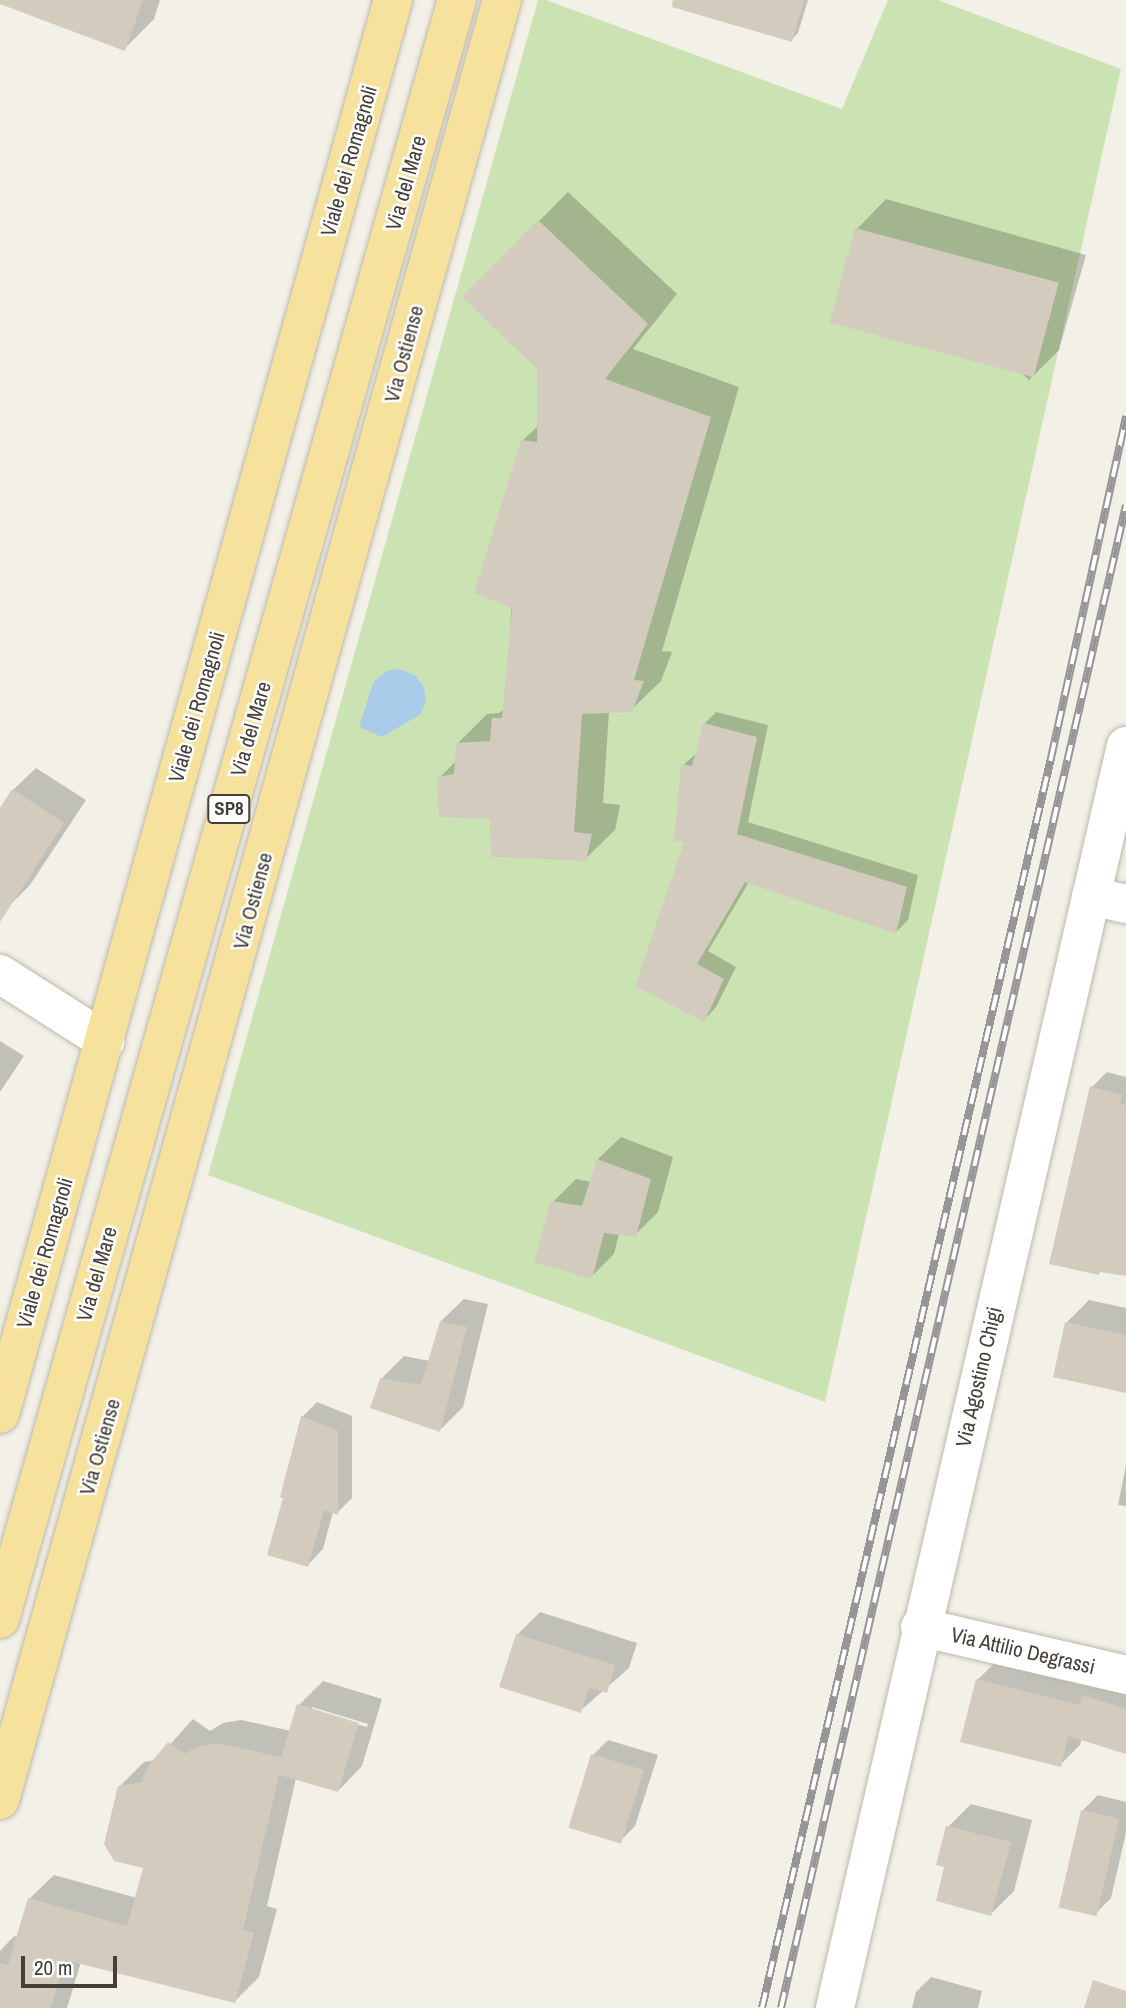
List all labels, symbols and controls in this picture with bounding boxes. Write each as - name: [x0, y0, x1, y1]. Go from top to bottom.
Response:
- street label: Viale dei Romagnoli: [315, 83, 383, 239]
- street label: Via del Mare: [380, 133, 432, 233]
- street label: Via Ostiense: [379, 303, 429, 405]
- street label: Viale dei Romagnoli: [163, 629, 231, 785]
- street label: Via del Mare: [225, 679, 277, 779]
- road number: SP8: [206, 794, 252, 824]
- street label: Via Ostiense: [228, 850, 278, 952]
- street label: Viale dei Romagnoli: [11, 1175, 79, 1331]
- street label: Via del Mare: [71, 1224, 123, 1324]
- street label: Via Agostino Chigi: [950, 1304, 1008, 1450]
- street label: Via Ostiense: [74, 1396, 126, 1498]
- street label: Via Attilio Degrassi: [948, 1622, 1098, 1680]
- scale bar: [24, 1941, 121, 1985]
- text: 20 m: [34, 1953, 72, 1982]

